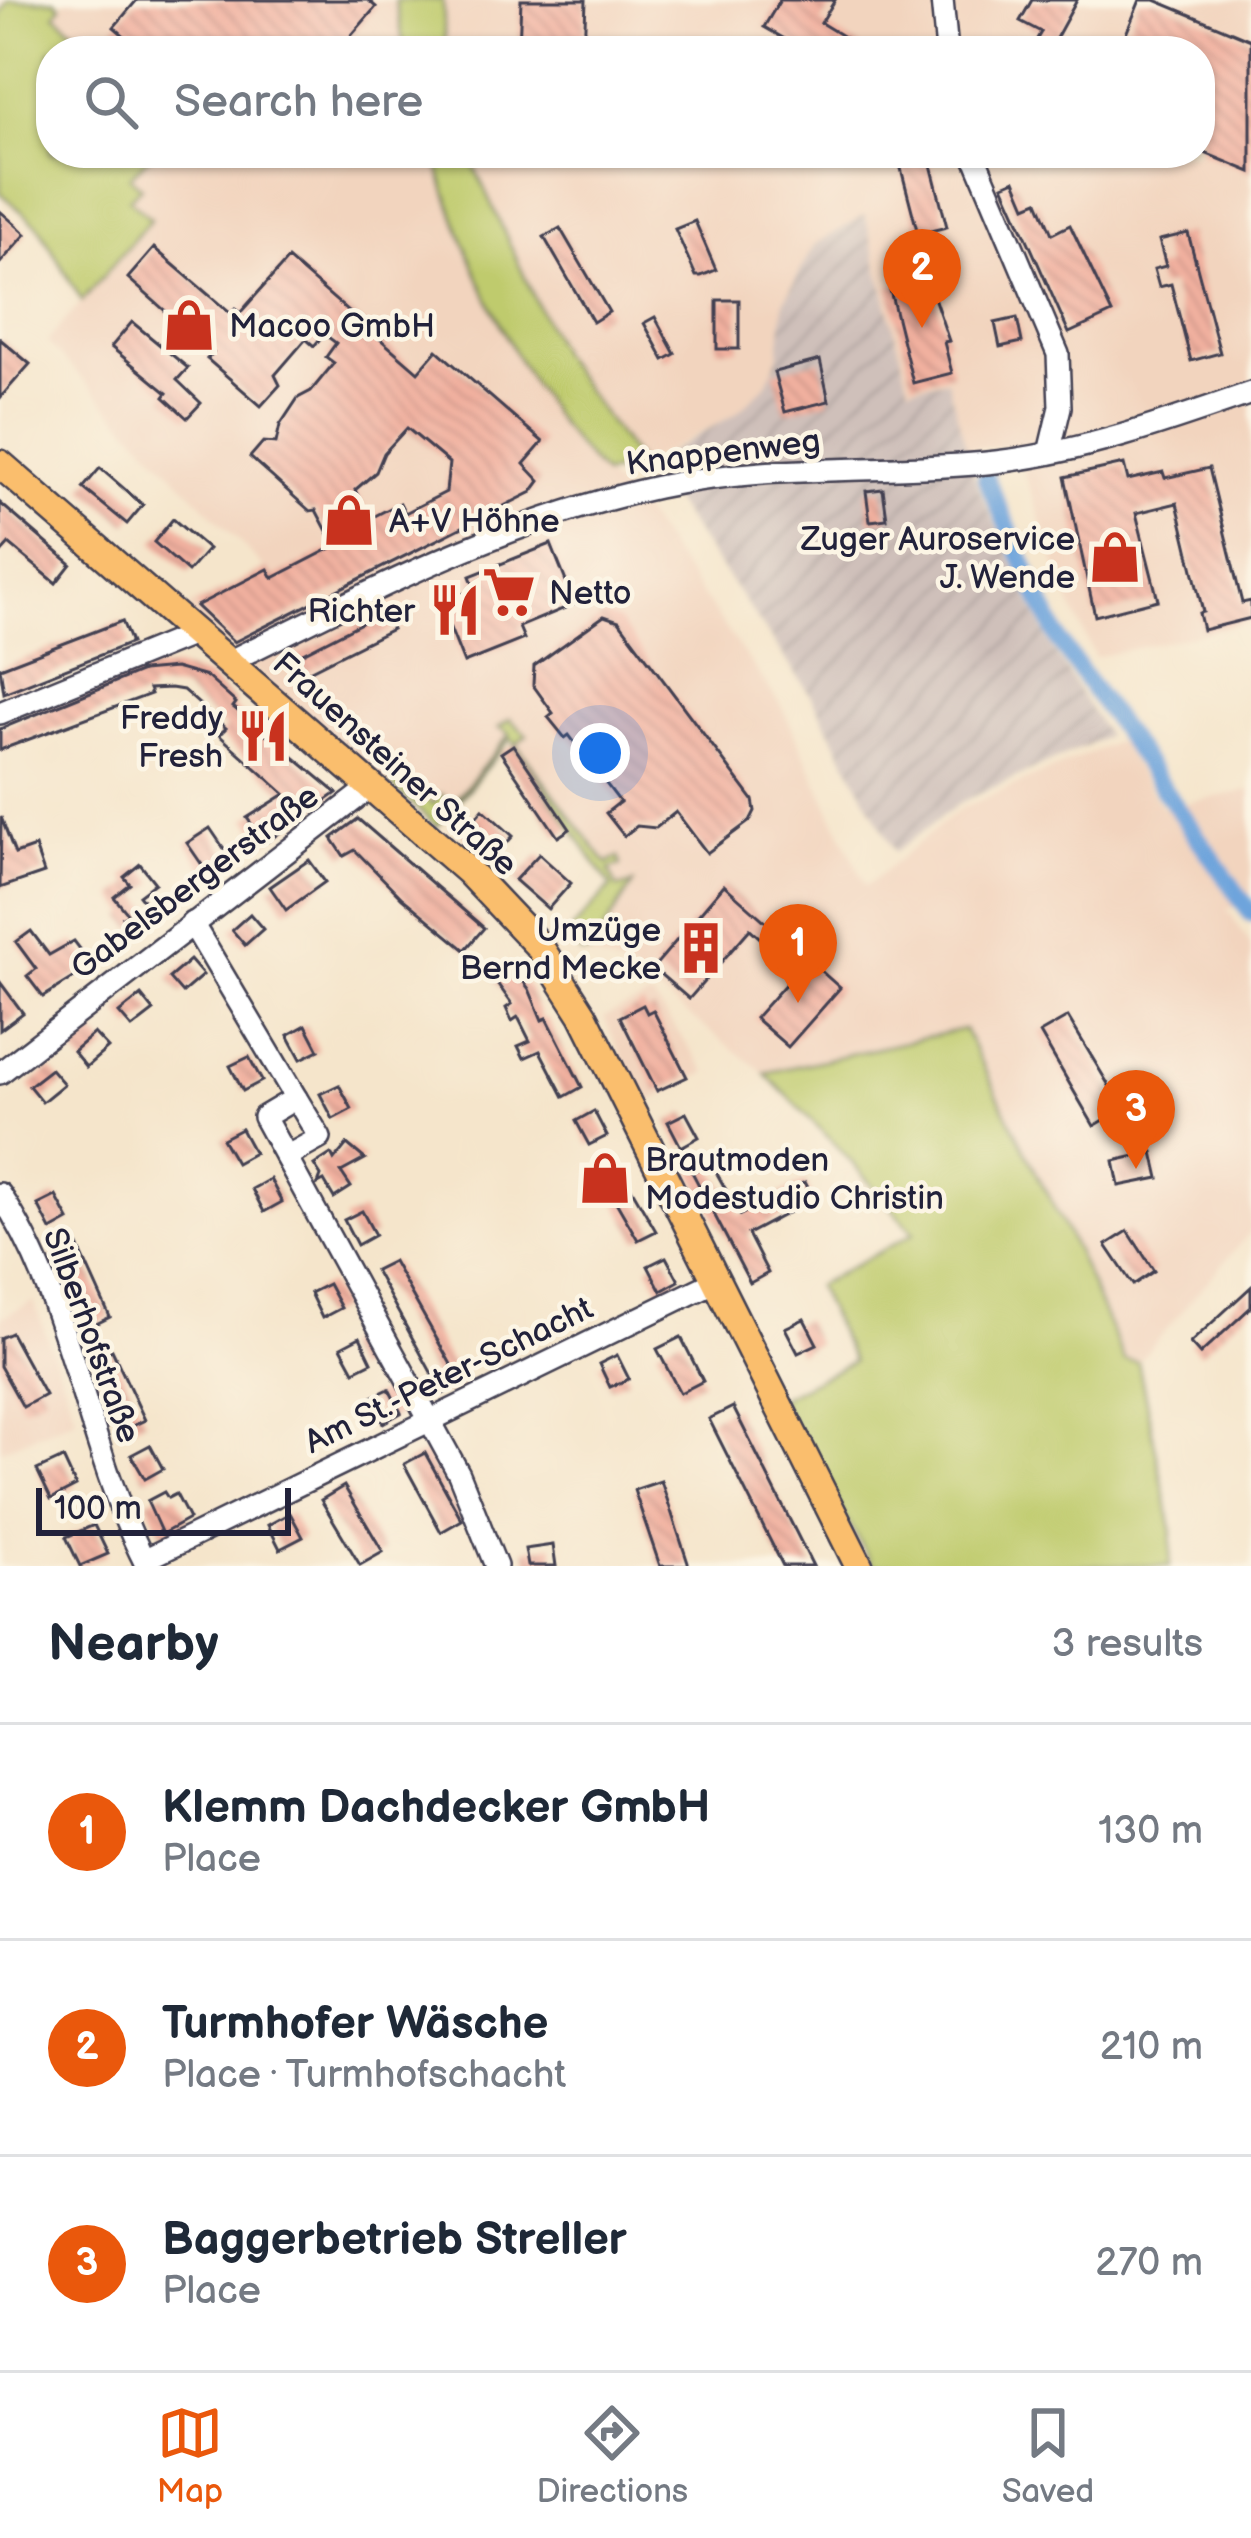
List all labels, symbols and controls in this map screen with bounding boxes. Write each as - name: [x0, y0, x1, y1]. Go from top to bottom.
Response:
- search box: [36, 36, 1215, 168]
- icon: search: [78, 69, 144, 135]
- text: Search here: [174, 75, 423, 130]
- pin: 2: [883, 229, 961, 328]
- shop icon: Macoo GmbH: [160, 296, 218, 354]
- place label: Macoo GmbH: [229, 307, 435, 347]
- street label: Knappenweg: [624, 421, 823, 485]
- shop icon: A+V Höhne: [320, 491, 378, 549]
- place label: A+V Höhne: [389, 502, 560, 542]
- place label: Zuger Auroservice J. Wende: [800, 520, 1075, 598]
- shop icon: Zuger Auroservice J. Wende: [1086, 528, 1144, 586]
- supermarket icon: Netto: [480, 563, 538, 621]
- place label: Netto: [549, 574, 631, 614]
- restaurant icon: Richter: [426, 581, 484, 639]
- place label: Richter: [307, 592, 416, 632]
- street label: Frauensteiner Straße: [264, 644, 525, 885]
- place label: Freddy Fresh: [120, 699, 223, 777]
- restaurant icon: Freddy Fresh: [234, 707, 292, 765]
- your location: [570, 723, 630, 783]
- street label: Gabelsbergerstraße: [64, 776, 327, 989]
- pin: 1: [759, 904, 837, 1003]
- place label: Umzüge Bernd Mecke: [460, 911, 661, 989]
- building icon: Umzüge Bernd Mecke: [672, 919, 730, 977]
- pin: 3: [1097, 1070, 1175, 1169]
- place label: Brautmoden Modestudio Christin: [645, 1141, 944, 1219]
- shop icon: Brautmoden Modestudio Christin: [576, 1149, 634, 1207]
- street label: Silberhofstraße: [34, 1223, 149, 1449]
- street label: Am St.-Peter-Schacht: [298, 1289, 599, 1463]
- scale bar: [36, 1482, 291, 1535]
- text: 100 m: [54, 1489, 142, 1529]
- text: Nearby: [48, 1614, 219, 1675]
- text: 3 results: [1051, 1621, 1203, 1668]
- text: Klemm Dachdecker GmbH: [162, 1781, 710, 1836]
- text: 1: [79, 1808, 95, 1855]
- text: 130 m: [1098, 1808, 1203, 1855]
- text: Place: [162, 1836, 261, 1883]
- text: Turmhofer Wäsche: [162, 1997, 548, 2052]
- text: 2: [75, 2024, 99, 2071]
- text: 210 m: [1100, 2024, 1203, 2071]
- text: Place · Turmhofschacht: [162, 2052, 566, 2099]
- text: Baggerbetrieb Streller: [162, 2213, 627, 2268]
- text: 3: [76, 2240, 98, 2287]
- text: 270 m: [1095, 2240, 1203, 2287]
- text: Place: [162, 2268, 261, 2315]
- tab: Map: [157, 2400, 223, 2512]
- tab: Directions: [536, 2400, 688, 2512]
- tab: Saved: [1002, 2400, 1094, 2512]

